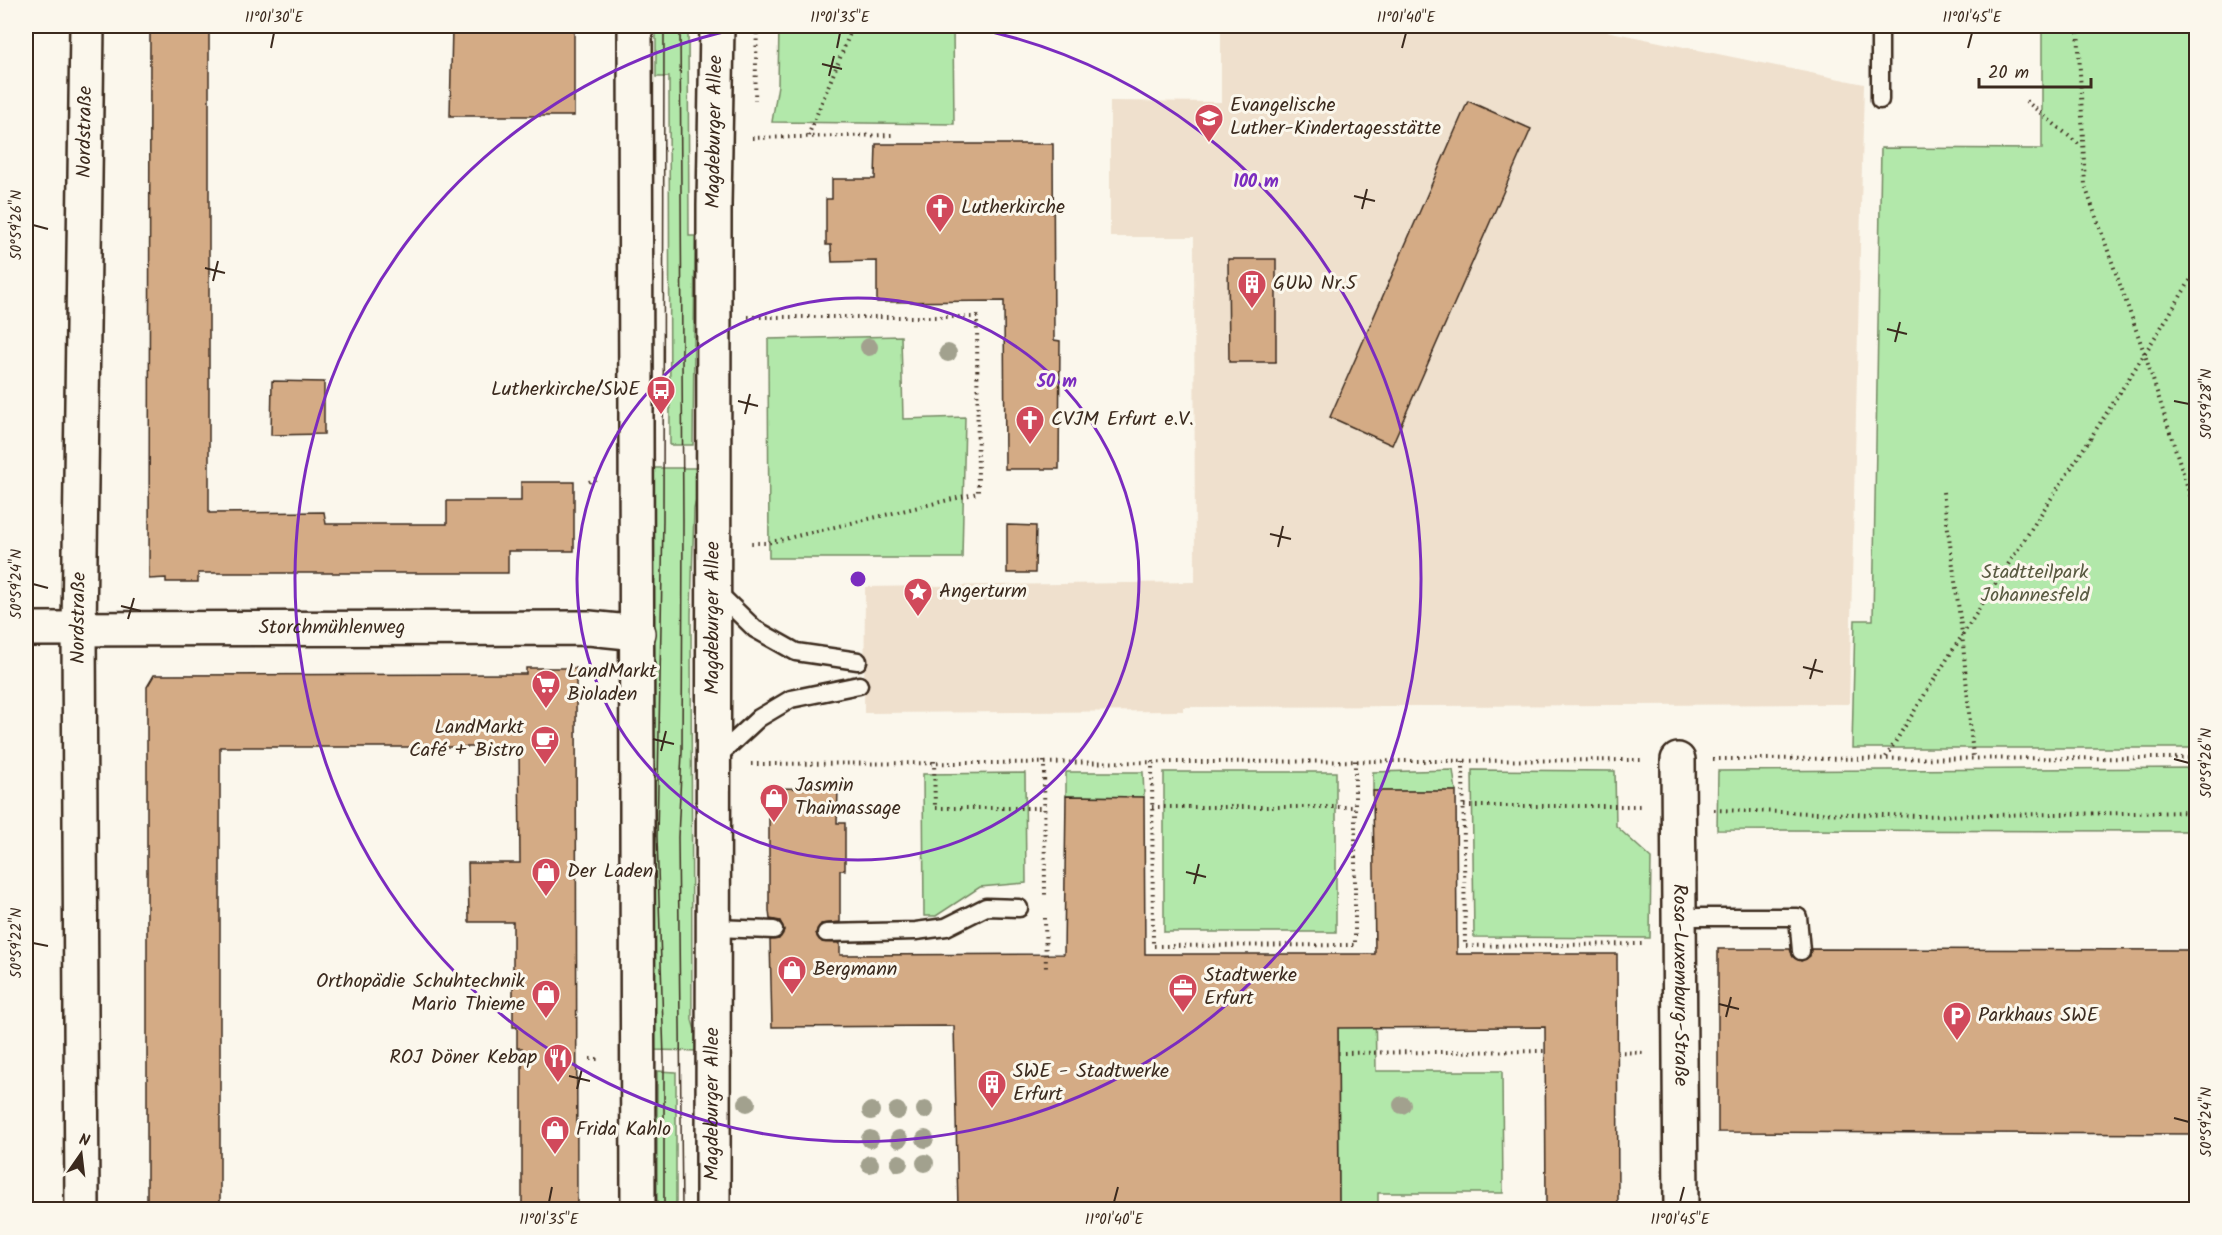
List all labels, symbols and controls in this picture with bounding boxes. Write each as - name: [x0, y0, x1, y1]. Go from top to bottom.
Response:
- text: 11°01'30"E: [245, 6, 305, 30]
- text: 11°01'35"E: [810, 6, 871, 30]
- text: 11°01'40"E: [1377, 6, 1436, 30]
- text: 11°01'45"E: [1943, 6, 2003, 30]
- scale bar: [1979, 51, 2092, 89]
- street label: Magdeburger Allee: [698, 55, 733, 209]
- text: 20 m: [1988, 59, 2029, 88]
- street label: Nordstraße: [69, 86, 102, 178]
- place label: Evangelische Luther-Kindertagesstätte: [1230, 90, 1441, 145]
- school or university icon: Evangelische Luther-Kindertagesstätte: [1193, 102, 1225, 144]
- text: 100 m: [1233, 168, 1279, 197]
- text: 50°59'26"N: [5, 190, 29, 260]
- church icon: Lutherkirche: [924, 192, 956, 234]
- place label: Lutherkirche: [961, 192, 1065, 224]
- building icon: GUW Nr.5: [1236, 268, 1268, 310]
- place label: GUW Nr.5: [1273, 268, 1358, 300]
- text: 50 m: [1036, 368, 1077, 397]
- text: 50°59'28"N: [2195, 368, 2219, 440]
- place label: Lutherkirche/SWE: [491, 374, 641, 406]
- bus stop icon: Lutherkirche/SWE: [645, 374, 677, 416]
- church icon: CVJM Erfurt e.V.: [1014, 404, 1046, 446]
- place label: CVJM Erfurt e.V.: [1051, 404, 1194, 436]
- street label: Magdeburger Allee: [698, 541, 730, 695]
- text: 50°59'24"N: [5, 549, 29, 619]
- park label: Stadtteilpark Johannesfeld: [1981, 557, 2090, 612]
- centre of rings: [848, 569, 868, 589]
- street label: Nordstraße: [63, 572, 96, 664]
- place icon: Angerturm: [902, 576, 934, 618]
- place label: Angerturm: [939, 576, 1027, 608]
- street label: Storchmühlenweg: [259, 612, 405, 645]
- place label: LandMarkt Bioladen: [567, 656, 657, 711]
- supermarket icon: LandMarkt Bioladen: [530, 668, 562, 710]
- place label: LandMarkt Café + Bistro: [409, 712, 524, 767]
- cafe icon: LandMarkt Café + Bistro: [529, 724, 561, 766]
- text: 50°59'26"N: [2195, 728, 2219, 798]
- place label: Jasmin Thaimassage: [795, 770, 901, 825]
- shop icon: Jasmin Thaimassage: [758, 782, 790, 824]
- shop icon: Der Laden: [530, 856, 562, 898]
- place label: Der Laden: [567, 856, 653, 888]
- street label: Rosa-Luxemburg-Straße: [1663, 884, 1696, 1086]
- text: 50°59'22"N: [5, 908, 29, 978]
- shop icon: Bergmann: [776, 954, 808, 996]
- place label: Bergmann: [813, 954, 897, 986]
- place label: Stadtwerke Erfurt: [1204, 960, 1297, 1015]
- place label: Orthopädie Schuhtechnik Mario Thieme: [316, 966, 526, 1021]
- office icon: Stadtwerke Erfurt: [1167, 972, 1199, 1014]
- shop icon: Orthopädie Schuhtechnik Mario Thieme: [530, 978, 562, 1020]
- parking icon: Parkhaus SWE: [1941, 1000, 1973, 1042]
- place label: Parkhaus SWE: [1978, 1000, 2100, 1032]
- street label: Magdeburger Allee: [697, 1027, 729, 1181]
- place label: ROJ Döner Kebap: [389, 1042, 537, 1074]
- restaurant icon: ROJ Döner Kebap: [542, 1042, 574, 1084]
- place label: SWE - Stadtwerke Erfurt: [1013, 1056, 1169, 1111]
- building icon: SWE - Stadtwerke Erfurt: [976, 1068, 1008, 1110]
- text: 50°59'24"N: [2195, 1087, 2219, 1157]
- shop icon: Frida Kahlo: [539, 1114, 571, 1156]
- place label: Frida Kahlo: [576, 1114, 671, 1146]
- north arrow: [51, 1124, 111, 1184]
- text: N: [76, 1128, 92, 1154]
- text: 11°01'35"E: [519, 1208, 580, 1232]
- text: 11°01'40"E: [1085, 1208, 1144, 1232]
- text: 11°01'45"E: [1651, 1208, 1711, 1232]

